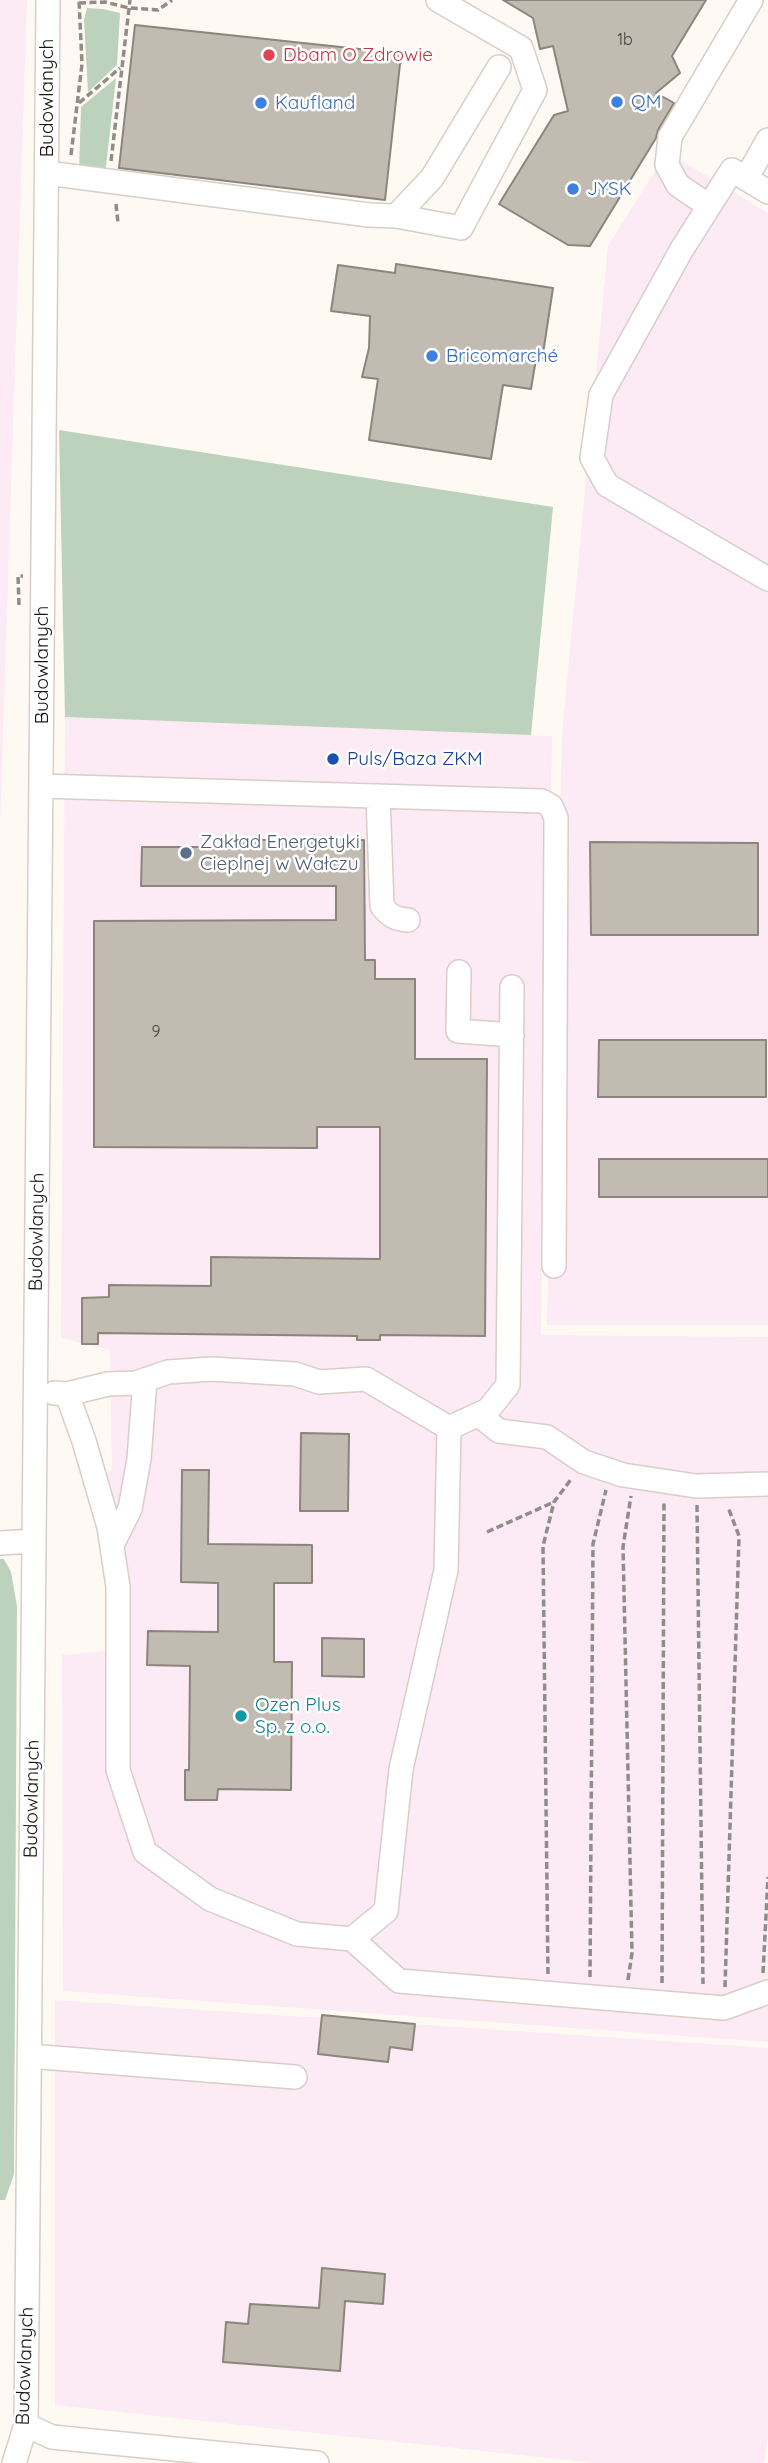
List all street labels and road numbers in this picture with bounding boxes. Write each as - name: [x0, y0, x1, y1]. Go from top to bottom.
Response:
- street label: Budowlanych: [36, 39, 58, 157]
- street label: Budowlanych: [31, 606, 53, 724]
- street label: Budowlanych: [25, 1173, 49, 1291]
- street label: Budowlanych: [20, 1740, 44, 1858]
- street label: Budowlanych: [12, 2306, 38, 2426]

